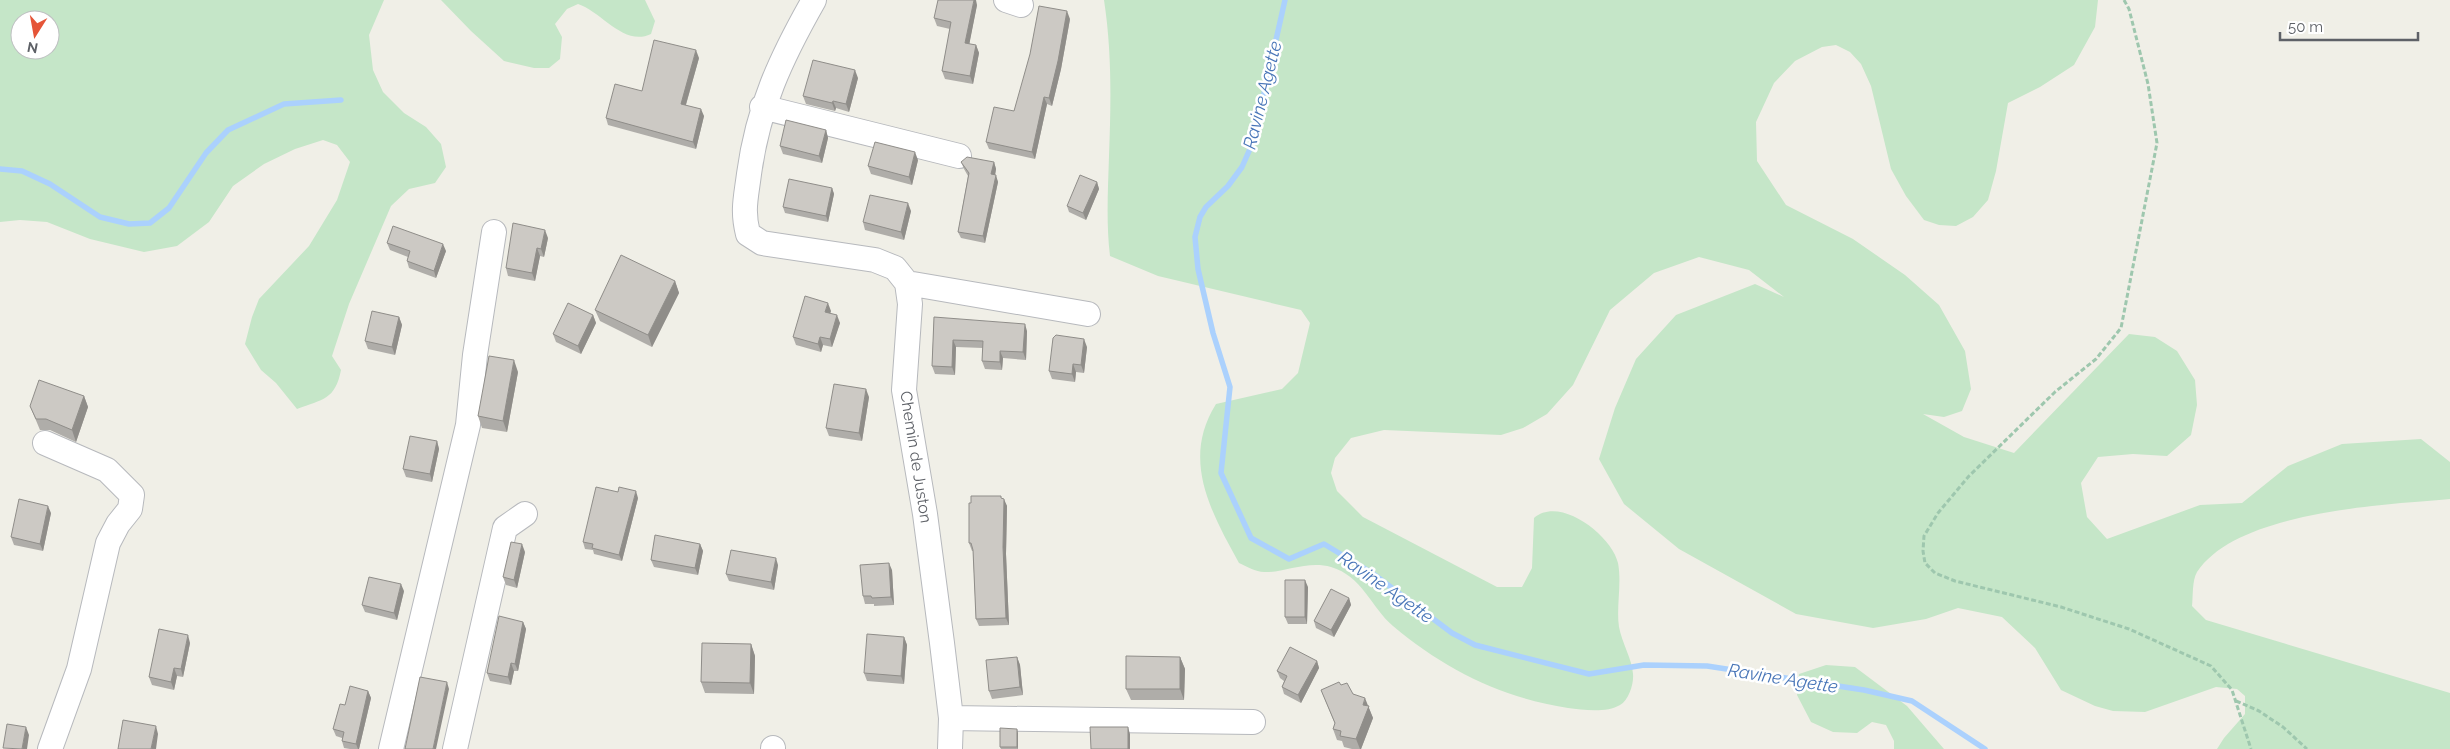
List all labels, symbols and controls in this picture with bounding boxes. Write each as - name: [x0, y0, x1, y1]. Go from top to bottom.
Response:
- north arrow: [10, 10, 60, 60]
- scale bar: [2280, 10, 2418, 42]
- text: 50 m: [2288, 18, 2323, 36]
- water label: Ravine Agette: [1238, 38, 1286, 151]
- text: N: [26, 39, 39, 57]
- street label: Chemin de Juston: [896, 390, 936, 524]
- water label: Ravine Agette: [1335, 547, 1438, 628]
- water label: Ravine Agette: [1727, 659, 1840, 697]

